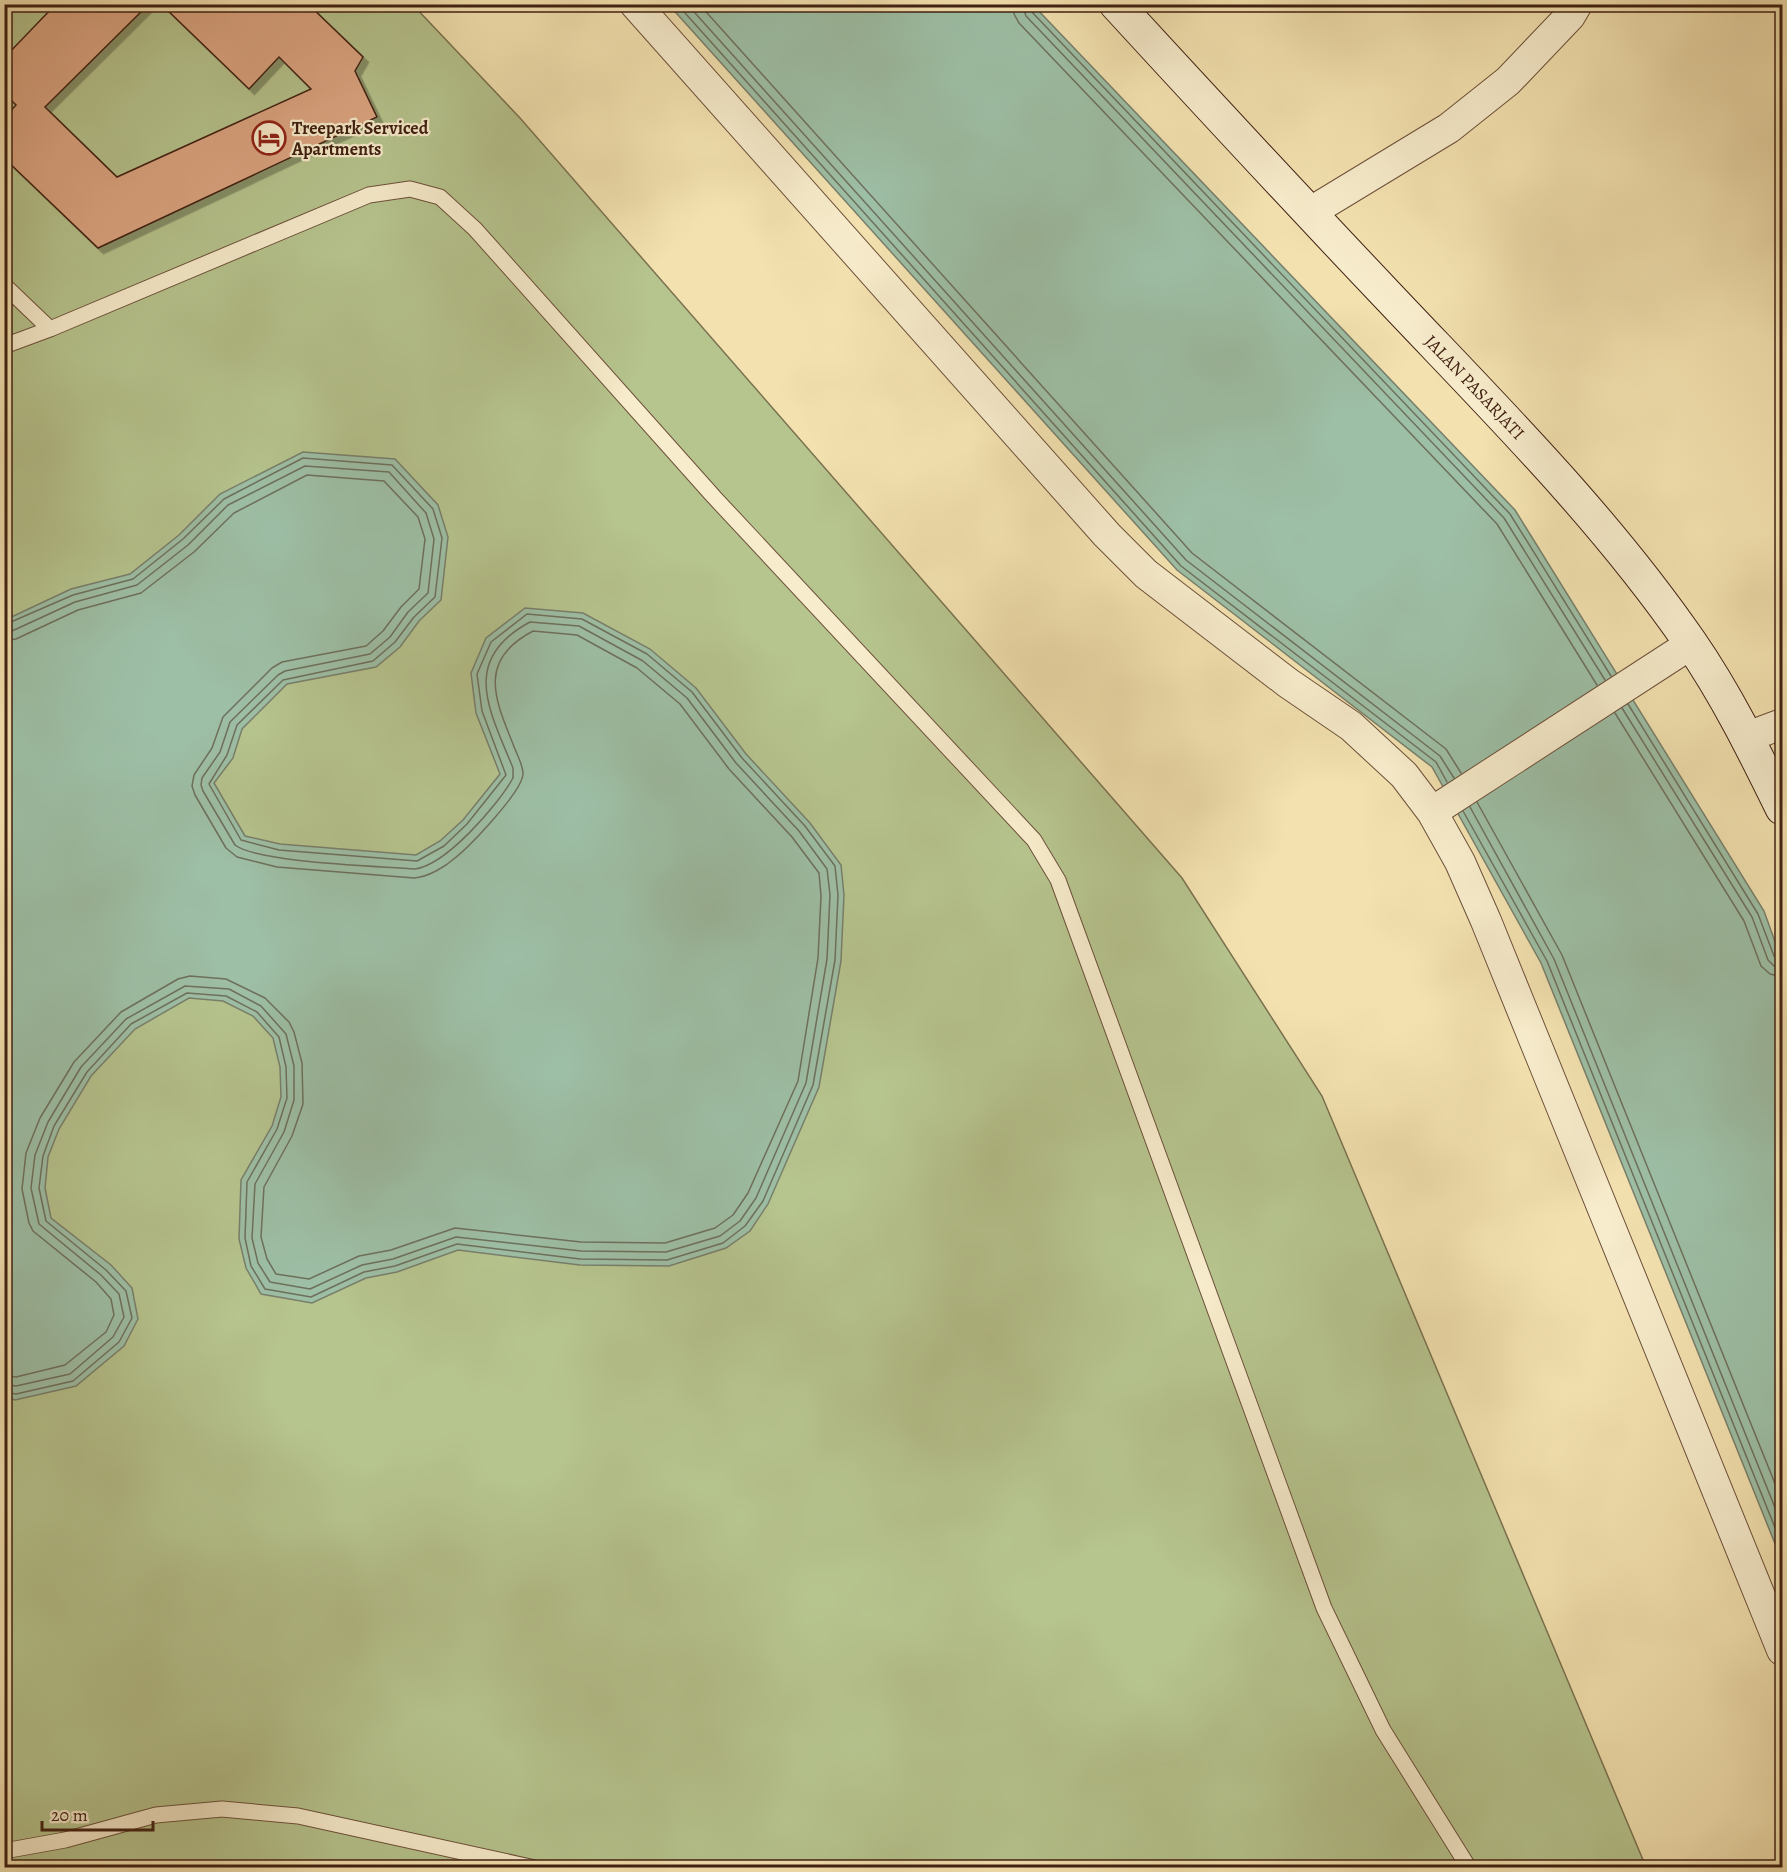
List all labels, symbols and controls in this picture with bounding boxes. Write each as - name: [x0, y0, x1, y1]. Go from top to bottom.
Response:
- place label: Treepark Serviced Apartments: [291, 116, 429, 161]
- hotel icon: Treepark Serviced Apartments: [251, 120, 287, 156]
- street label: JALAN PASARJATI: [1419, 330, 1530, 445]
- scale bar: [42, 1794, 153, 1832]
- text: 20 m: [51, 1803, 88, 1827]

